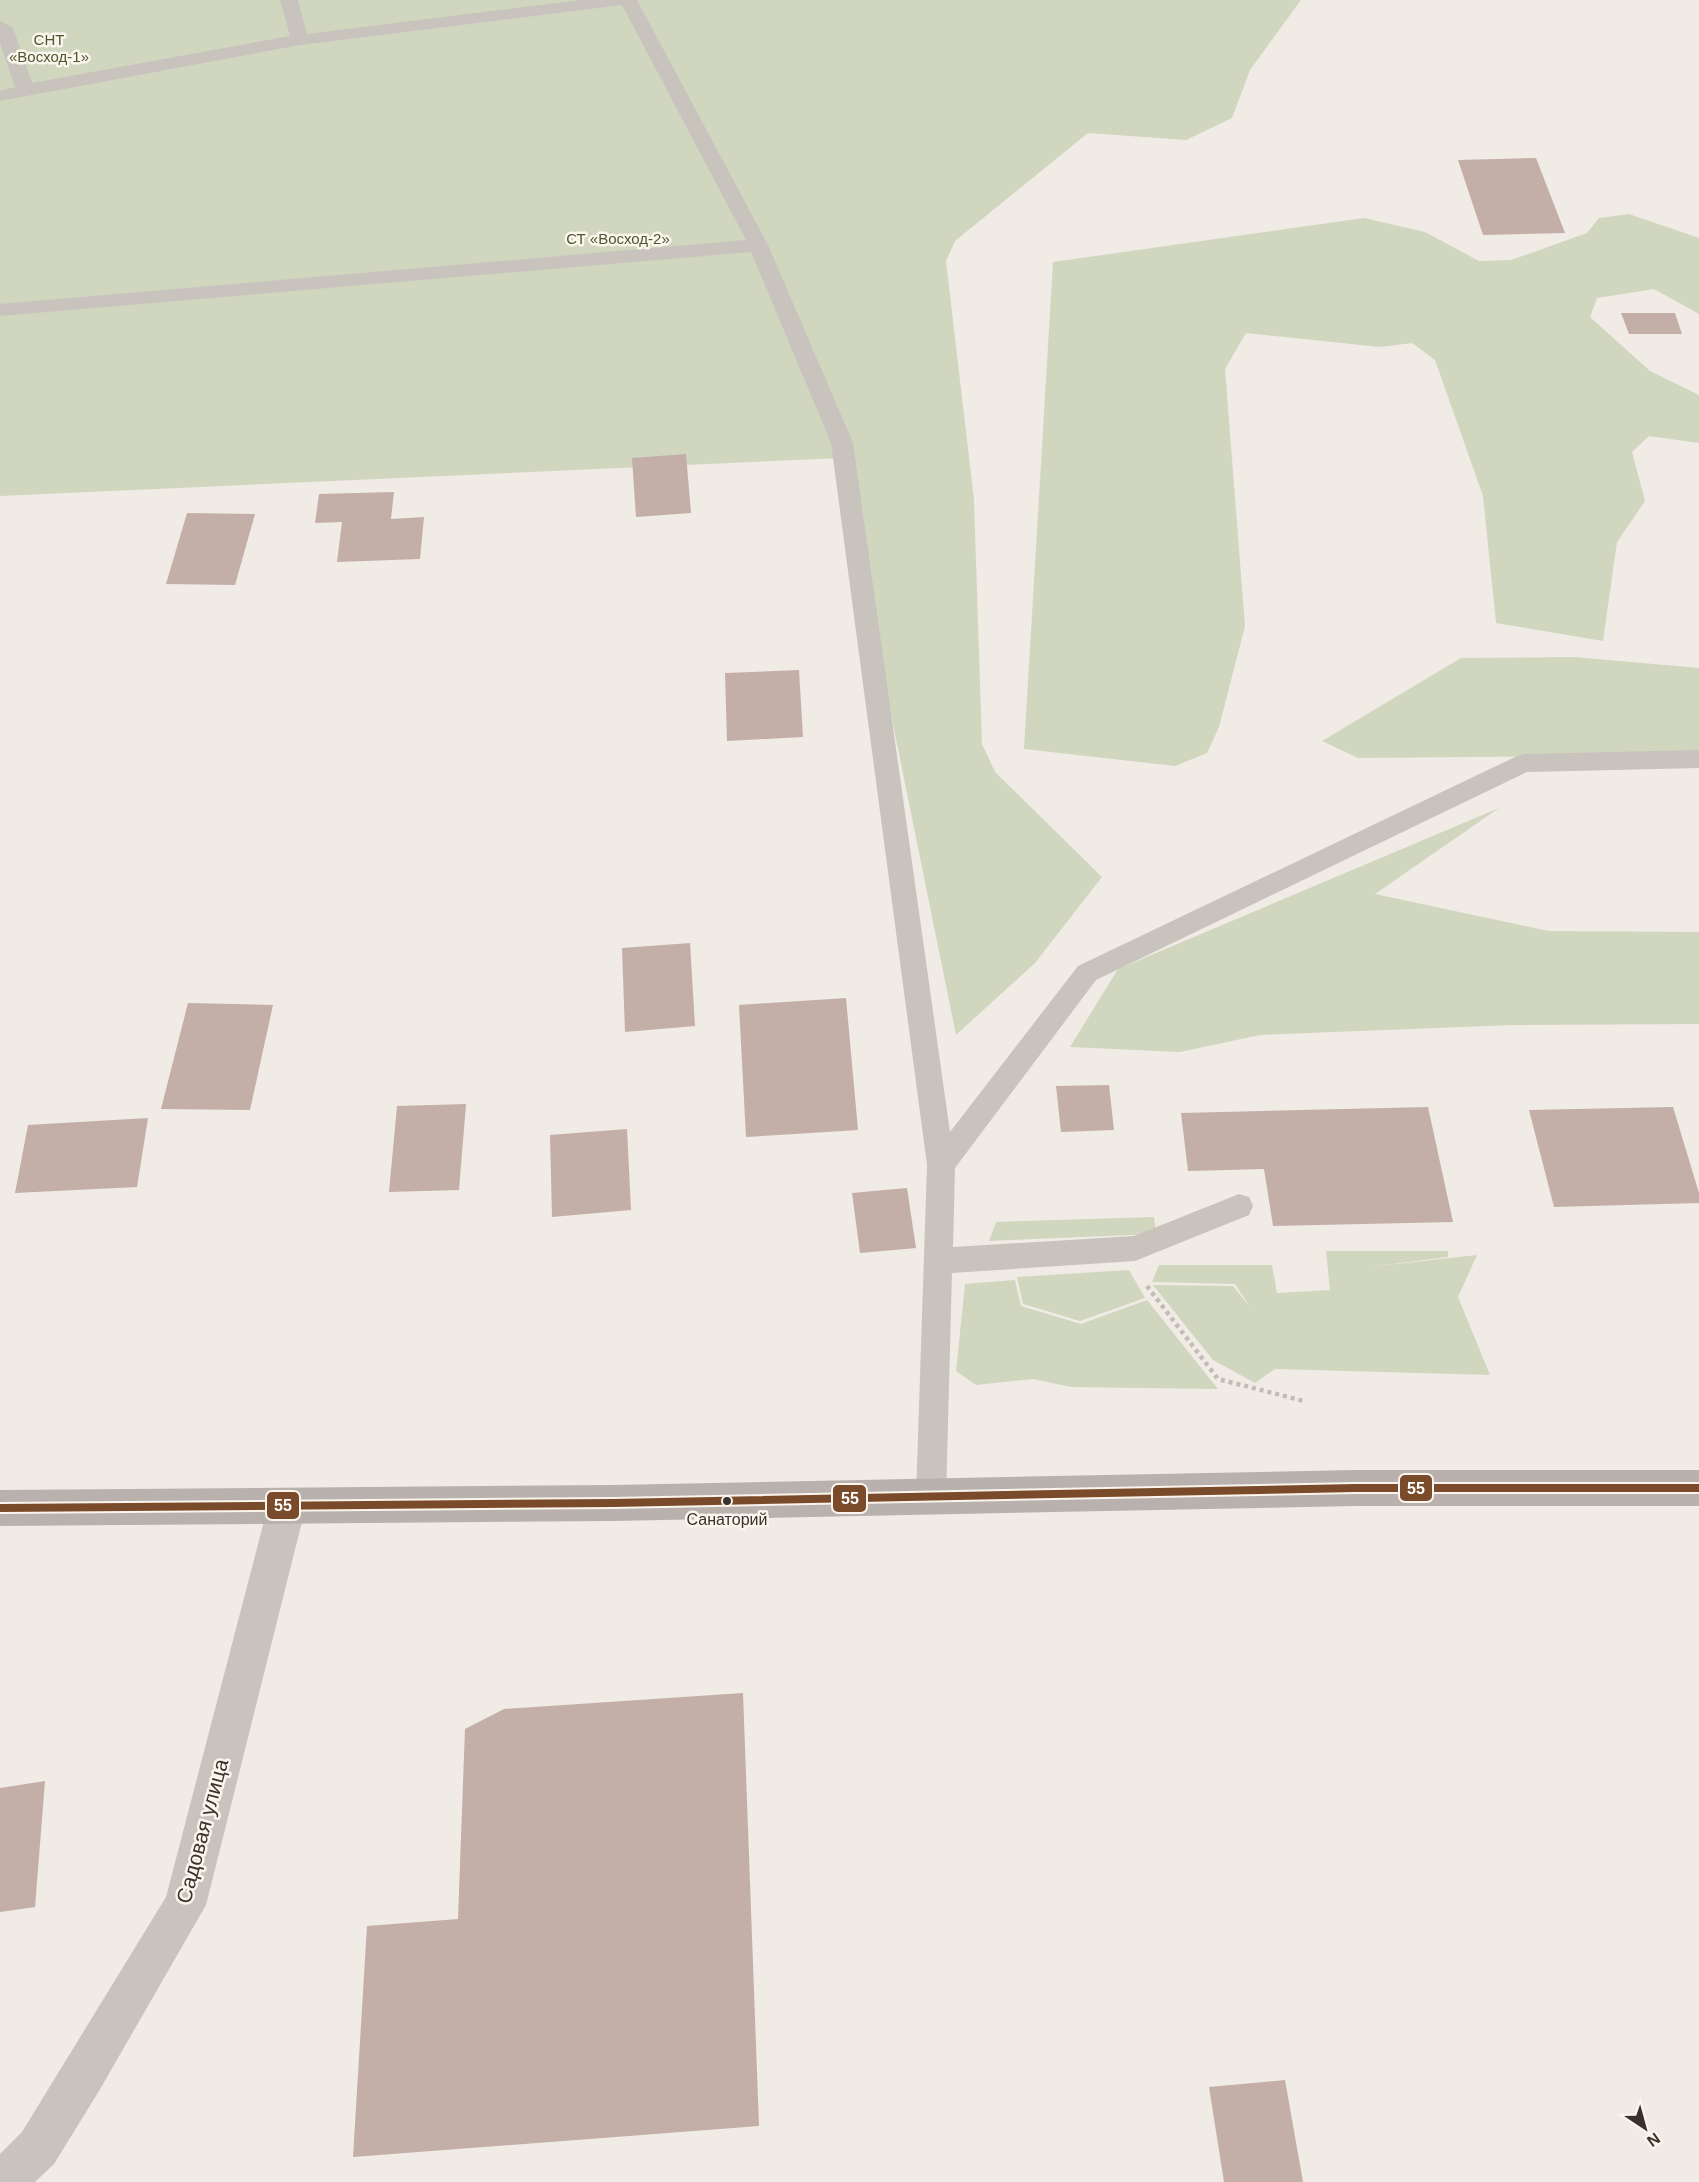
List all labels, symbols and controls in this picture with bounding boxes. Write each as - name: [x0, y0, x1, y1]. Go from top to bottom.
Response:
- park label: СНТ «Восход-1»: [9, 31, 89, 65]
- park label: СТ «Восход-2»: [566, 230, 670, 247]
- line badge: 55: [1399, 1474, 1433, 1502]
- text: 55: [1407, 1480, 1425, 1497]
- line badge: 55: [832, 1484, 867, 1513]
- text: 55: [841, 1490, 859, 1507]
- line badge: 55: [266, 1491, 300, 1520]
- marker: Санаторий: [721, 1495, 733, 1507]
- text: 55: [274, 1497, 292, 1514]
- place label: Санаторий: [687, 1511, 767, 1528]
- street label: Садовая улица: [172, 1756, 232, 1906]
- north arrow: [1615, 2098, 1675, 2158]
- text: N: [1644, 2129, 1663, 2150]

